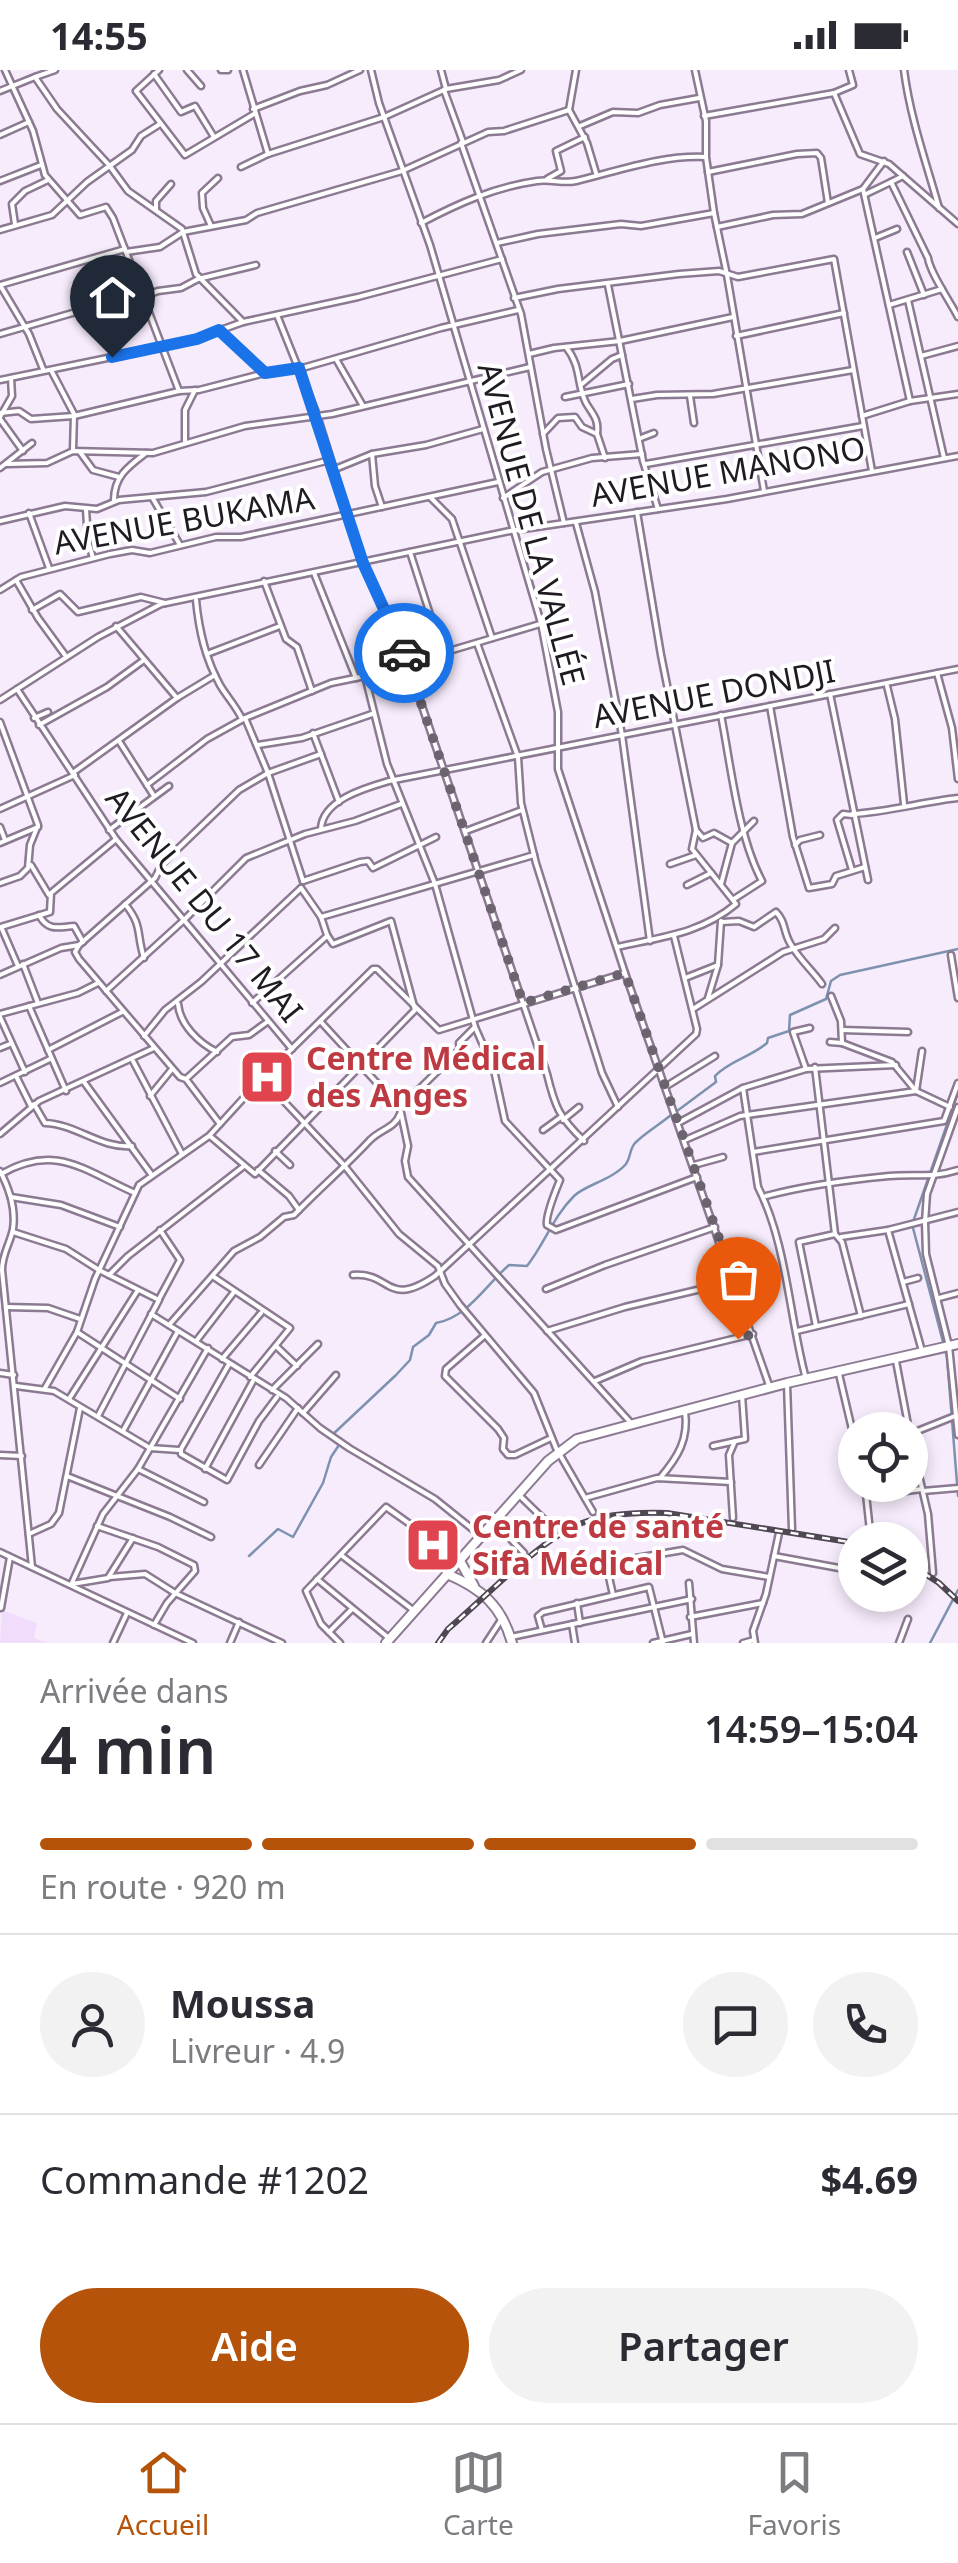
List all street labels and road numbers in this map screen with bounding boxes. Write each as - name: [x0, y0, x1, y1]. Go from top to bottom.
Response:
- street label: AVENUE DE LA VALLÉE: [469, 357, 596, 690]
- street label: AVENUE MANONO: [587, 425, 868, 516]
- street label: AVENUE BUKAMA: [50, 475, 318, 564]
- street label: AVENUE DONDJI: [589, 648, 838, 737]
- street label: AVENUE DU 17 MAI: [97, 778, 313, 1030]

